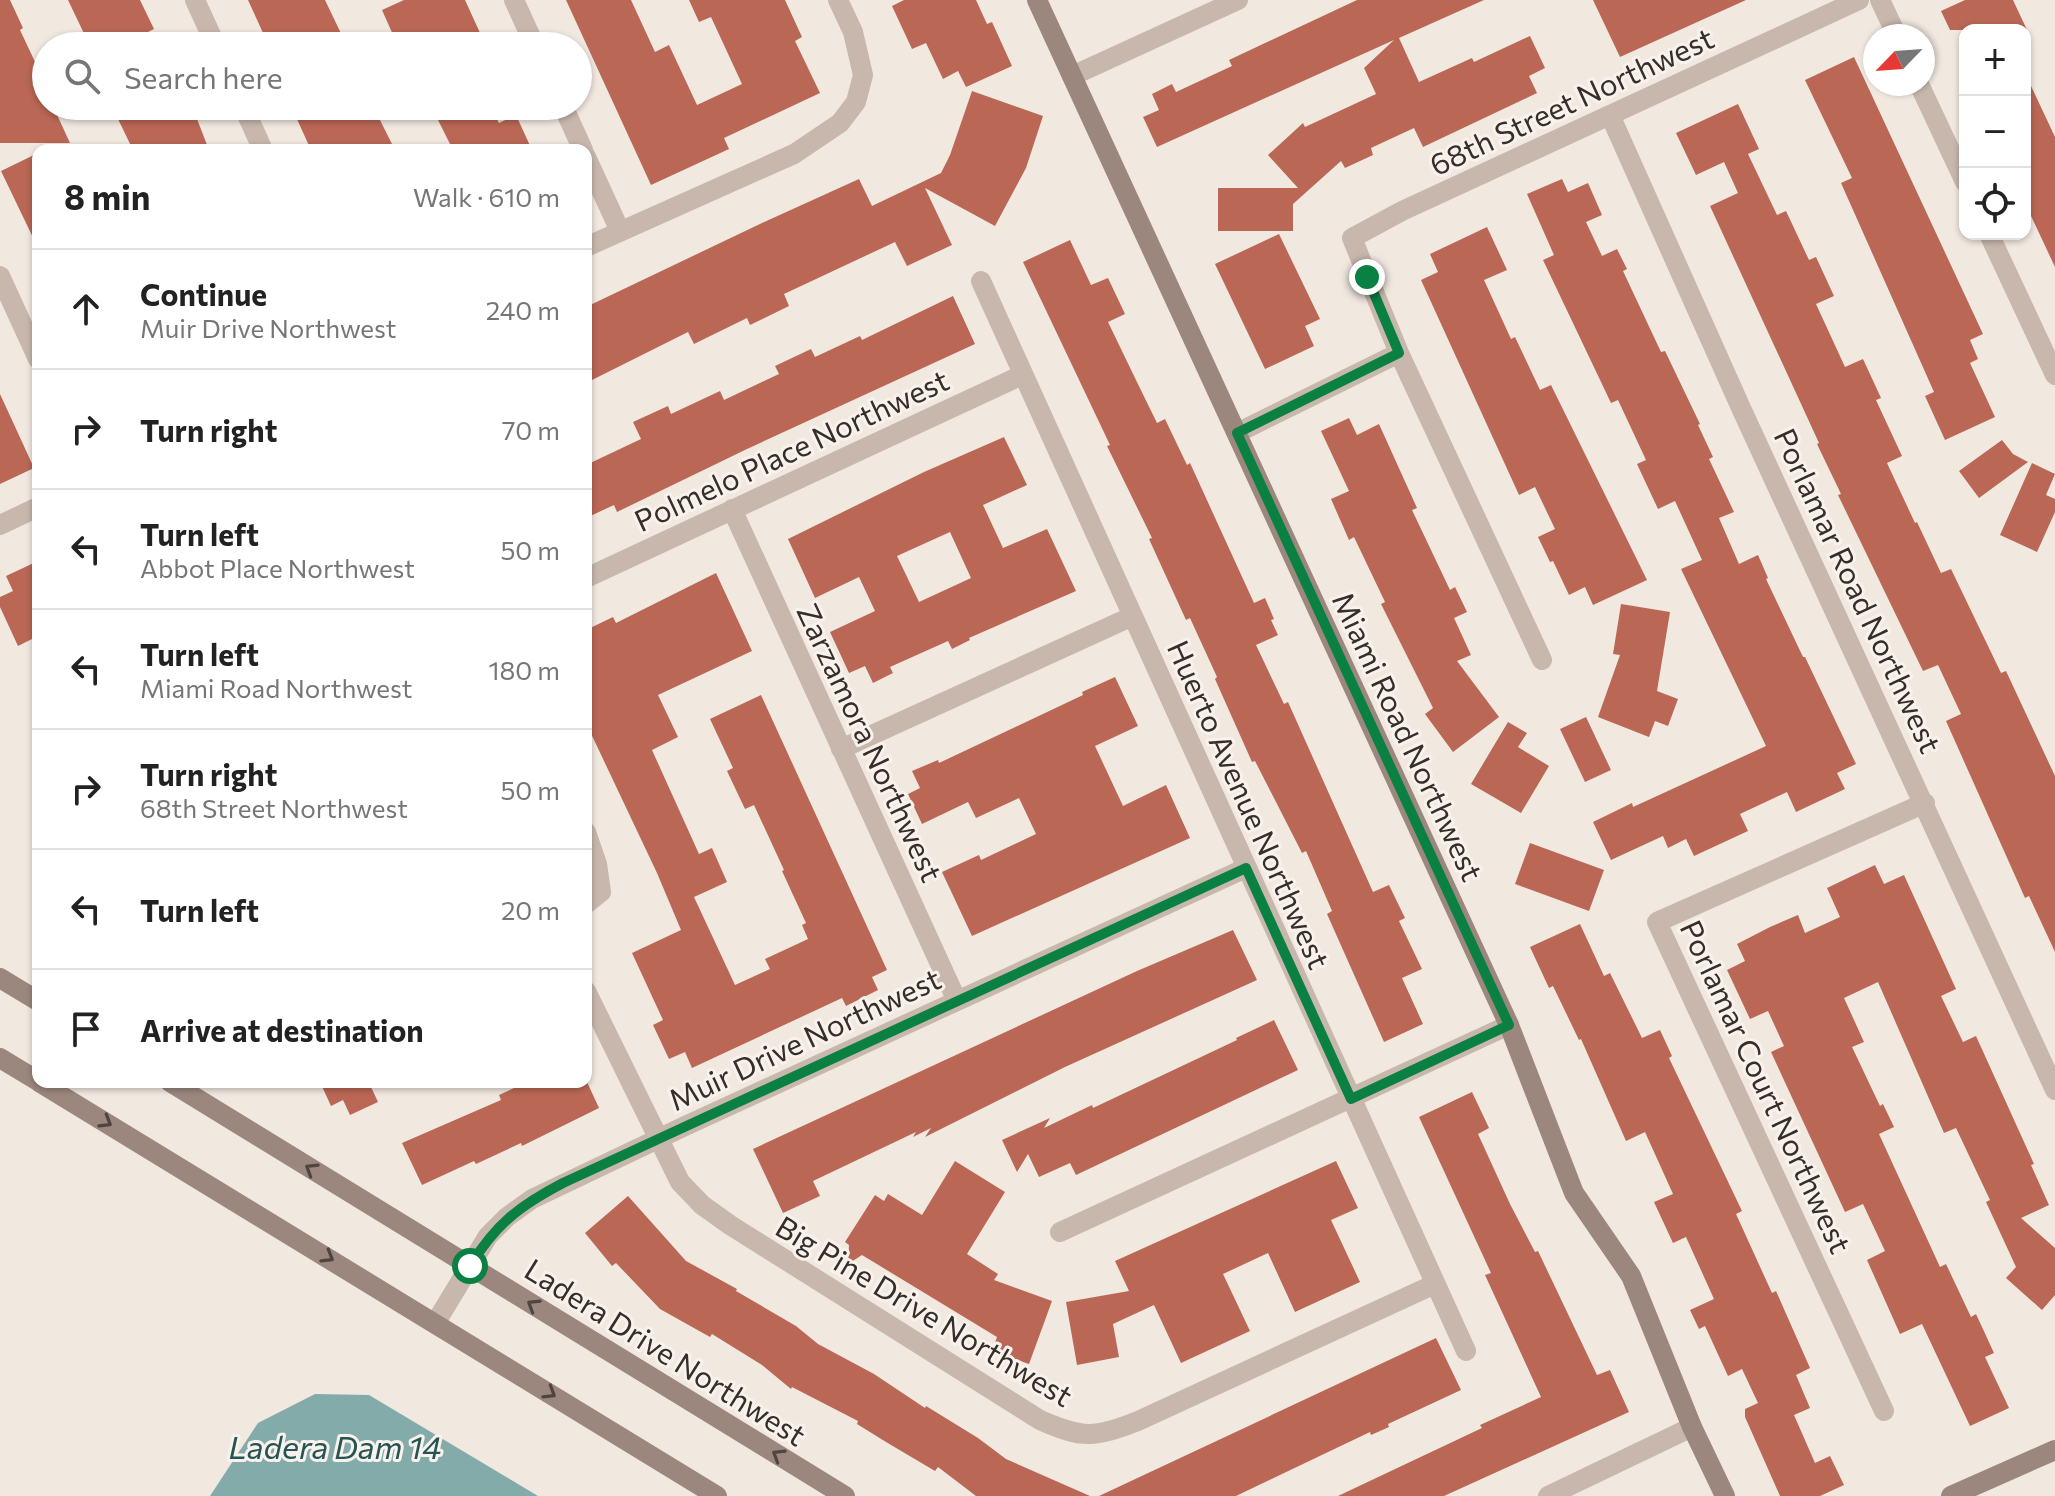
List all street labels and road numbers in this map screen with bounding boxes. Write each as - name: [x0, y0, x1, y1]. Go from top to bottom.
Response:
- street label: 68th Street Northwest: [1423, 18, 1719, 182]
- street label: Polmelo Place Northwest: [628, 360, 954, 538]
- street label: Porlamar Road Northwest: [1767, 422, 1951, 758]
- street label: Miami Road Northwest: [1326, 586, 1492, 886]
- street label: Zarzamora Northwest: [790, 597, 952, 887]
- street label: Huerto Avenue Northwest: [1161, 634, 1339, 974]
- street label: Porlamar Court Northwest: [1673, 914, 1861, 1258]
- street label: Muir Drive Northwest: [662, 959, 946, 1117]
- street label: Big Pine Drive Northwest: [770, 1207, 1080, 1413]
- street label: Ladera Drive Northwest: [519, 1249, 813, 1453]

